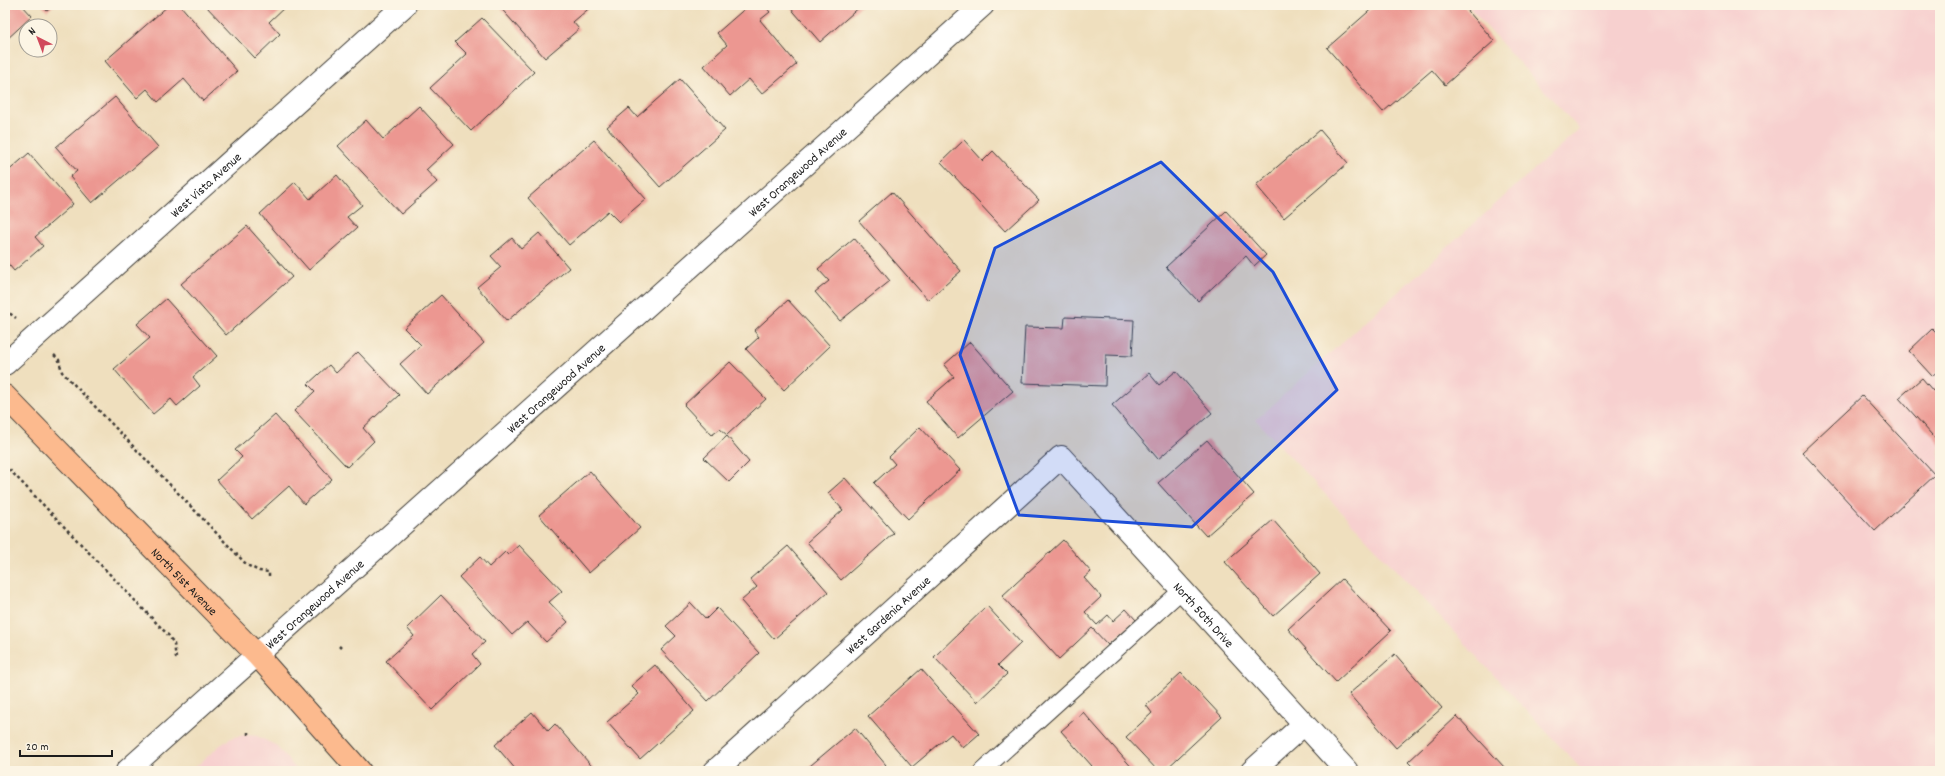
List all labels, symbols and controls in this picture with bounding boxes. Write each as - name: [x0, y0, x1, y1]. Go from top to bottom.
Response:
- north arrow: [18, 18, 58, 58]
- text: N: [25, 24, 40, 40]
- street label: West Orangewood Avenue: [745, 124, 852, 223]
- street label: West Vista Avenue: [167, 149, 247, 223]
- street label: West Orangewood Avenue: [503, 340, 611, 439]
- street label: North 51st Avenue: [145, 544, 221, 621]
- street label: West Orangewood Avenue: [262, 556, 370, 655]
- street label: West Gardenia Avenue: [842, 572, 936, 660]
- street label: North 50th Drive: [1168, 579, 1238, 653]
- scale bar: [20, 732, 112, 758]
- text: 20 m: [26, 739, 49, 756]

